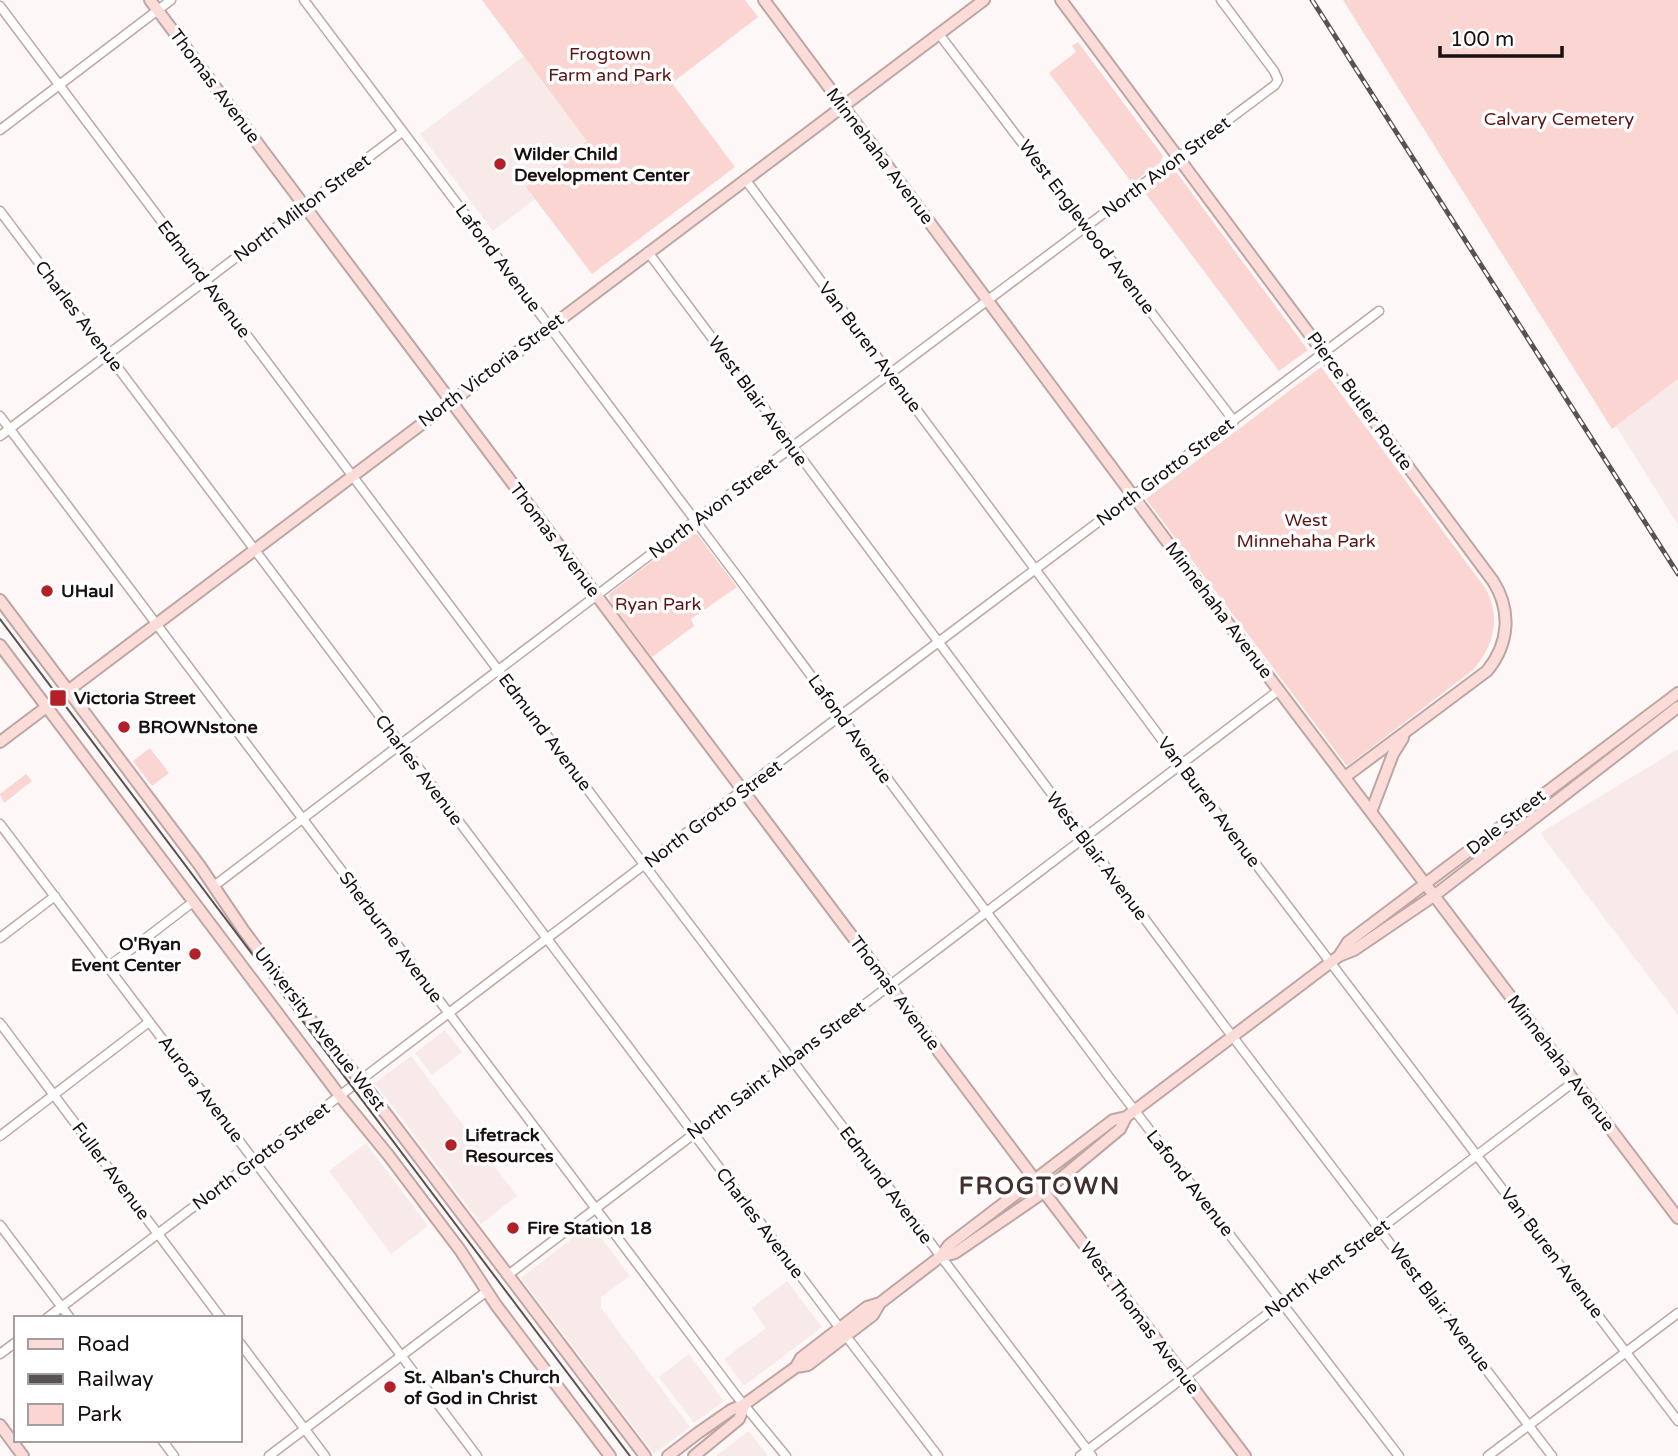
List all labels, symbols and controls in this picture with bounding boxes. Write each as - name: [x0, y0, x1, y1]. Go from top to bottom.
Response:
- scale bar: [1440, 14, 1562, 58]
- street label: Thomas Avenue: [165, 25, 265, 147]
- text: 100 m: [1450, 27, 1514, 52]
- park label: Frogtown Farm and Park: [548, 43, 672, 86]
- street label: Minnehaha Avenue: [822, 83, 938, 229]
- park label: Calvary Cemetery: [1484, 108, 1635, 130]
- street label: North Avon Street: [1098, 112, 1235, 222]
- street label: West Englewood Avenue: [1014, 136, 1160, 318]
- place label: Wilder Child Development Center: [514, 143, 691, 186]
- street label: North Milton Street: [229, 149, 375, 267]
- marker: Wilder Child Development Center: [492, 156, 508, 172]
- street label: Lafond Avenue: [450, 200, 546, 316]
- street label: Edmund Avenue: [153, 216, 255, 342]
- street label: Charles Avenue: [30, 256, 128, 376]
- street label: Van Buren Avenue: [814, 278, 926, 416]
- street label: North Victoria Street: [414, 308, 568, 432]
- street label: Pierce Butler Route: [1302, 327, 1418, 475]
- street label: West Blair Avenue: [704, 332, 812, 470]
- street label: North Grotto Street: [1092, 413, 1238, 531]
- street label: North Avon Street: [645, 453, 782, 563]
- street label: Thomas Avenue: [505, 479, 605, 601]
- park label: West Minnehaha Park: [1236, 509, 1376, 552]
- street label: Minnehaha Avenue: [1161, 537, 1277, 683]
- place label: UHaul: [61, 580, 114, 602]
- marker: UHaul: [39, 583, 55, 599]
- park label: Ryan Park: [615, 593, 701, 615]
- street label: Edmund Avenue: [494, 669, 596, 795]
- street label: Lafond Avenue: [803, 670, 897, 788]
- place label: Victoria Street: [74, 687, 196, 709]
- marker: Victoria Street: [48, 688, 68, 708]
- street label: Charles Avenue: [370, 710, 468, 830]
- place label: BROWNstone: [138, 716, 258, 738]
- marker: BROWNstone: [116, 719, 132, 735]
- street label: Van Buren Avenue: [1153, 733, 1265, 871]
- street label: North Grotto Street: [640, 755, 786, 873]
- street label: Dale Street: [1462, 784, 1550, 860]
- street label: West Blair Avenue: [1042, 787, 1152, 925]
- street label: Sherburne Avenue: [335, 867, 447, 1007]
- street label: Thomas Avenue: [845, 932, 945, 1054]
- place label: O'Ryan Event Center: [71, 933, 182, 976]
- street label: University Avenue West: [249, 943, 391, 1115]
- marker: O'Ryan Event Center: [187, 946, 203, 962]
- street label: Minnehaha Avenue: [1503, 990, 1619, 1136]
- street label: North Saint Albans Street: [683, 996, 870, 1144]
- street label: Aurora Avenue: [154, 1031, 248, 1147]
- street label: North Grotto Street: [188, 1097, 334, 1215]
- street label: Fuller Avenue: [67, 1118, 155, 1224]
- street label: Edmund Avenue: [835, 1122, 937, 1248]
- place label: Lifetrack Resources: [465, 1124, 554, 1167]
- street label: Lafond Avenue: [1142, 1125, 1238, 1241]
- marker: Lifetrack Resources: [443, 1137, 459, 1153]
- street label: Charles Avenue: [711, 1163, 809, 1283]
- district label: FROGTOWN: [959, 1172, 1121, 1201]
- street label: Van Buren Avenue: [1496, 1184, 1608, 1322]
- street label: North Kent Street: [1260, 1214, 1394, 1322]
- place label: Fire Station 18: [527, 1217, 652, 1239]
- marker: Fire Station 18: [505, 1220, 521, 1236]
- street label: West Thomas Avenue: [1076, 1238, 1204, 1398]
- street label: West Blair Avenue: [1385, 1238, 1495, 1376]
- legend: [14, 1316, 242, 1442]
- text: Road: [77, 1332, 130, 1357]
- place label: St. Alban's Church of God in Christ: [404, 1366, 560, 1409]
- text: Railway: [77, 1367, 154, 1392]
- marker: St. Alban's Church of God in Christ: [382, 1379, 398, 1395]
- text: Park: [77, 1402, 122, 1427]

